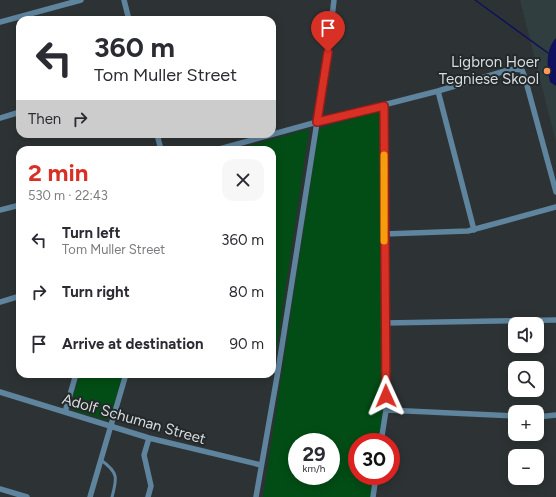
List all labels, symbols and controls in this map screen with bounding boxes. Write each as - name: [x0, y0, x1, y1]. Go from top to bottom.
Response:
- pin: [311, 11, 345, 52]
- icon: arrive: [317, 17, 339, 39]
- text: 360 m: [94, 30, 175, 64]
- icon: left: [28, 32, 80, 84]
- place label: Ligbron Hoer Tegniese Skool: [439, 53, 539, 88]
- text: Tom Muller Street: [94, 64, 237, 86]
- marker: Ligbron Hoer Tegniese Skool: [542, 66, 552, 76]
- icon: right: [69, 108, 91, 130]
- text: Then: [28, 110, 61, 128]
- text: 2 min: [28, 158, 88, 187]
- button: close: [222, 159, 264, 201]
- text: 530 m · 22:43: [28, 188, 108, 203]
- text: Turn left: [62, 224, 120, 242]
- icon: left: [28, 229, 50, 251]
- text: 360 m: [221, 231, 264, 249]
- text: Tom Muller Street: [62, 242, 165, 257]
- icon: right: [28, 281, 50, 303]
- text: Turn right: [62, 283, 130, 301]
- text: 80 m: [229, 283, 264, 301]
- map controls: [508, 317, 544, 485]
- button: sound: [508, 317, 544, 353]
- icon: arrive: [28, 333, 50, 355]
- text: Arrive at destination: [62, 335, 203, 353]
- text: 90 m: [229, 335, 264, 353]
- button: search: [508, 361, 544, 397]
- position arrow: [365, 375, 407, 417]
- street label: Adolf Schuman Street: [60, 390, 208, 448]
- button: +: [508, 405, 544, 441]
- speed limit sign: 30: [348, 433, 400, 485]
- text: 29: [302, 442, 326, 466]
- button: −: [508, 449, 544, 485]
- text: km/h: [303, 462, 325, 475]

